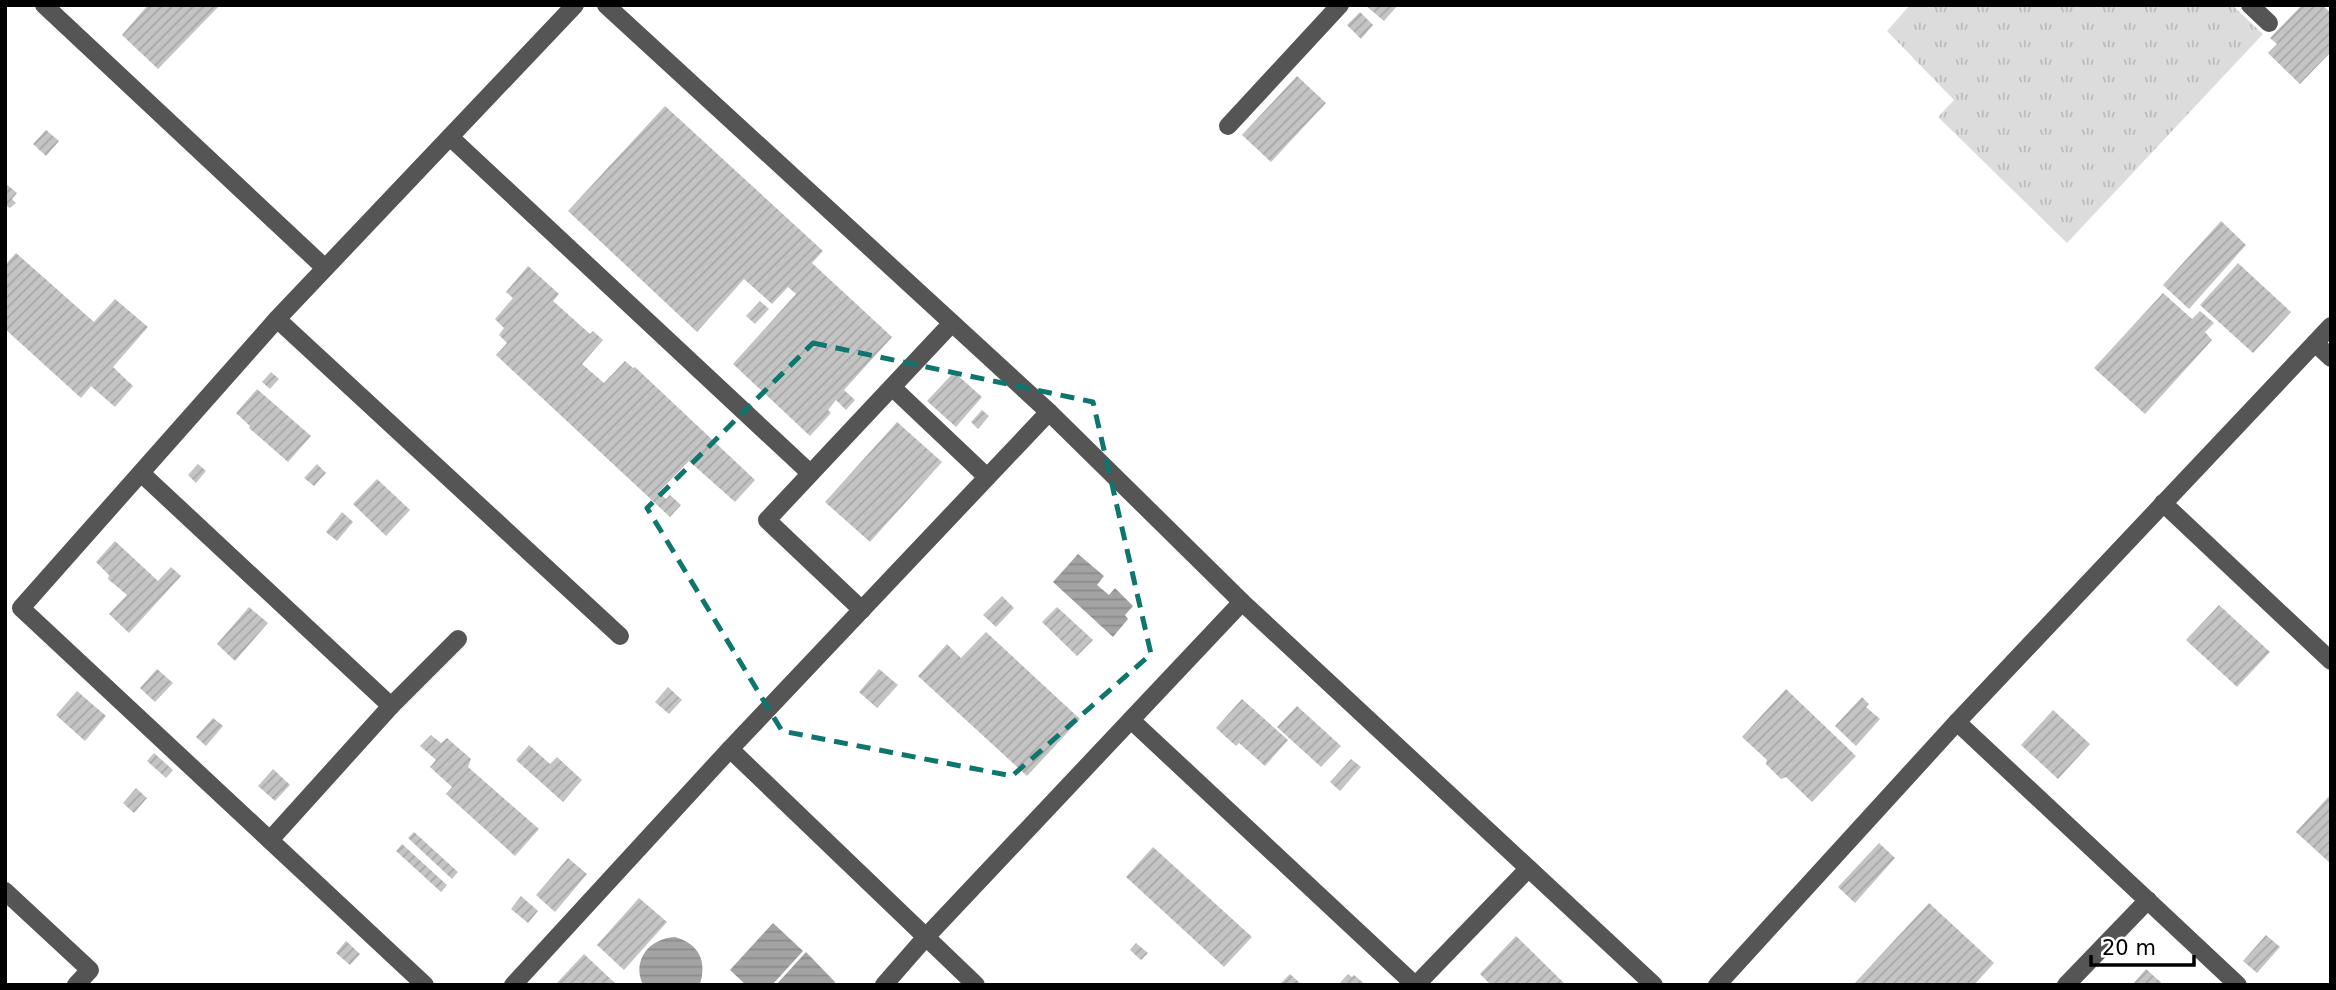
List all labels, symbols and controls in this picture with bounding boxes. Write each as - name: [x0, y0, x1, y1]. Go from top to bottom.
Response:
- scale bar: [2091, 923, 2194, 967]
- text: 20 m: [2102, 936, 2156, 960]

